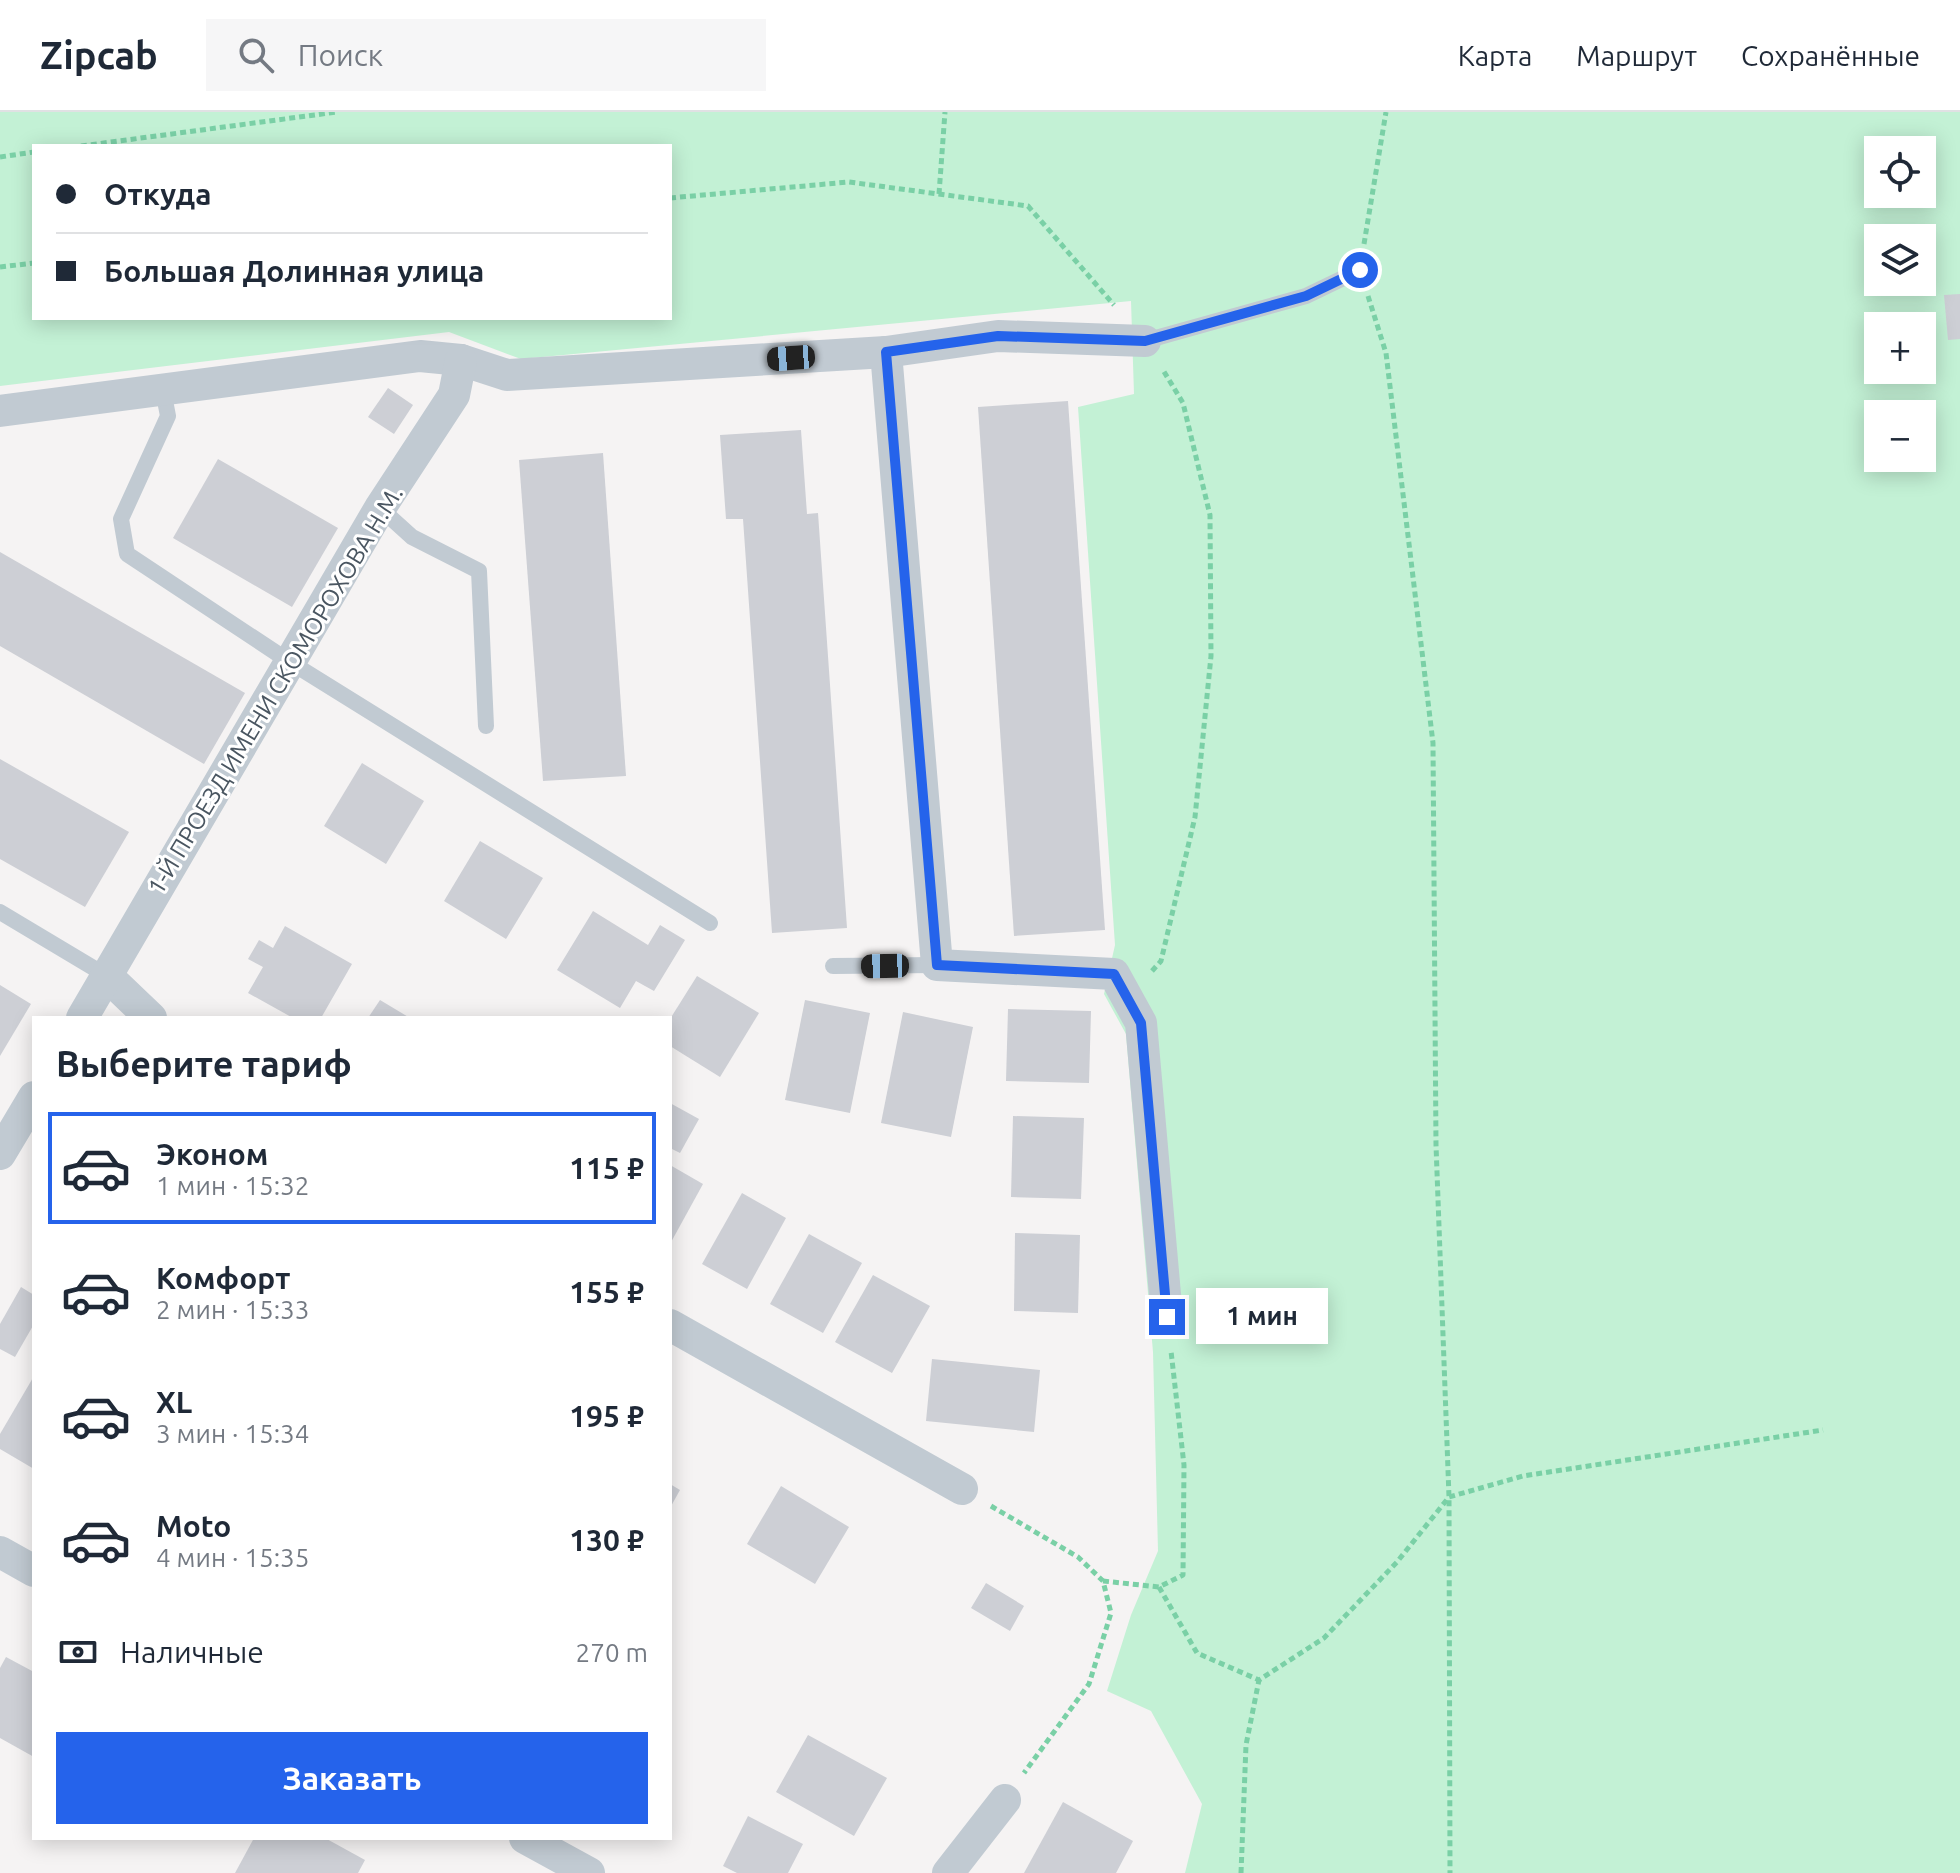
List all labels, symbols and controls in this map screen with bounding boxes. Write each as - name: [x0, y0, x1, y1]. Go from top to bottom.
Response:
- search box: [206, 19, 766, 91]
- icon: search: [234, 33, 278, 77]
- text: Zipcab: [40, 34, 158, 76]
- text: Поиск: [298, 38, 383, 72]
- text: Карта: [1458, 40, 1532, 71]
- text: Маршрут: [1576, 40, 1697, 71]
- text: Сохранённые: [1741, 40, 1920, 71]
- map controls: [1864, 136, 1936, 472]
- button: locate: [1864, 136, 1936, 208]
- text: Откуда: [104, 177, 212, 211]
- button: layers: [1864, 224, 1936, 296]
- route start: [1342, 252, 1378, 288]
- text: Большая Долинная улица: [104, 254, 484, 288]
- button: +: [1864, 312, 1936, 384]
- car: [766, 344, 816, 372]
- button: −: [1864, 400, 1936, 472]
- street label: 1-Й ПРОЕЗД ИМЕНИ СКОМОРОХОВА Н.М.: [141, 480, 408, 899]
- car: [861, 954, 909, 978]
- text: Выберите тариф: [56, 1043, 352, 1084]
- icon: car: [60, 1132, 132, 1204]
- text: Эконом: [156, 1137, 268, 1171]
- text: 115 ₽: [569, 1151, 644, 1185]
- text: 1 мин · 15:32: [156, 1171, 309, 1200]
- icon: car: [60, 1256, 132, 1328]
- text: Комфорт: [156, 1261, 290, 1295]
- text: 155 ₽: [569, 1275, 644, 1309]
- callout: 1 мин: [1195, 1289, 1327, 1345]
- text: 2 мин · 15:33: [156, 1295, 309, 1324]
- route end: [1149, 1299, 1185, 1335]
- text: 1 мин: [1226, 1301, 1298, 1330]
- icon: car: [60, 1380, 132, 1452]
- text: XL: [156, 1385, 192, 1419]
- text: 195 ₽: [569, 1399, 644, 1433]
- text: 3 мин · 15:34: [156, 1419, 309, 1448]
- icon: car: [60, 1504, 132, 1576]
- text: Moto: [156, 1509, 231, 1543]
- text: 130 ₽: [569, 1523, 644, 1557]
- text: 4 мин · 15:35: [156, 1543, 309, 1572]
- icon: cash: [56, 1630, 100, 1674]
- text: Наличные: [120, 1635, 264, 1669]
- text: 270 m: [576, 1638, 648, 1667]
- button: Заказать: [56, 1732, 648, 1824]

